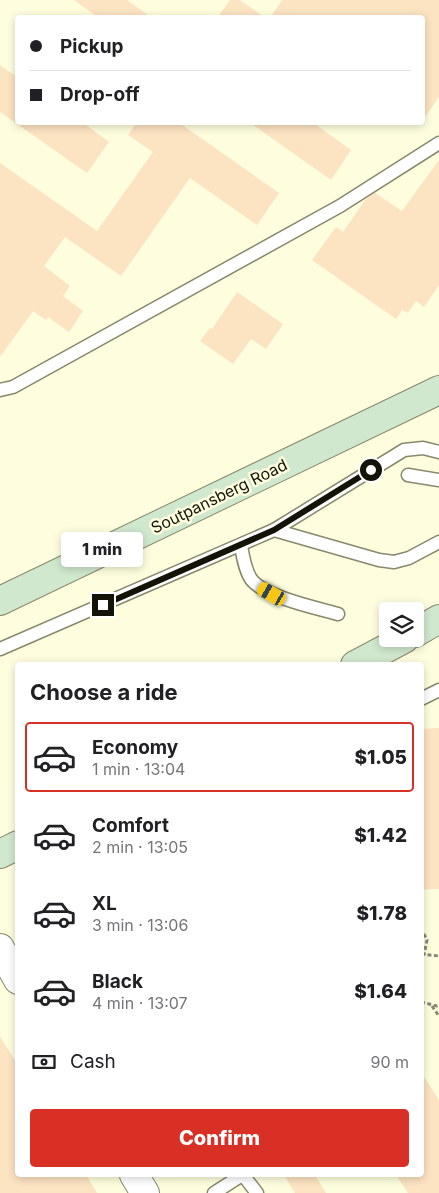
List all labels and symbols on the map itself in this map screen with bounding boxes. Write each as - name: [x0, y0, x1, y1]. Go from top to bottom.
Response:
- street label: Soutpansberg Road: [148, 454, 290, 538]
- route start: [360, 459, 382, 481]
- callout: 1 min: [62, 532, 144, 568]
- car: [255, 580, 288, 608]
- route end: [92, 594, 114, 616]

